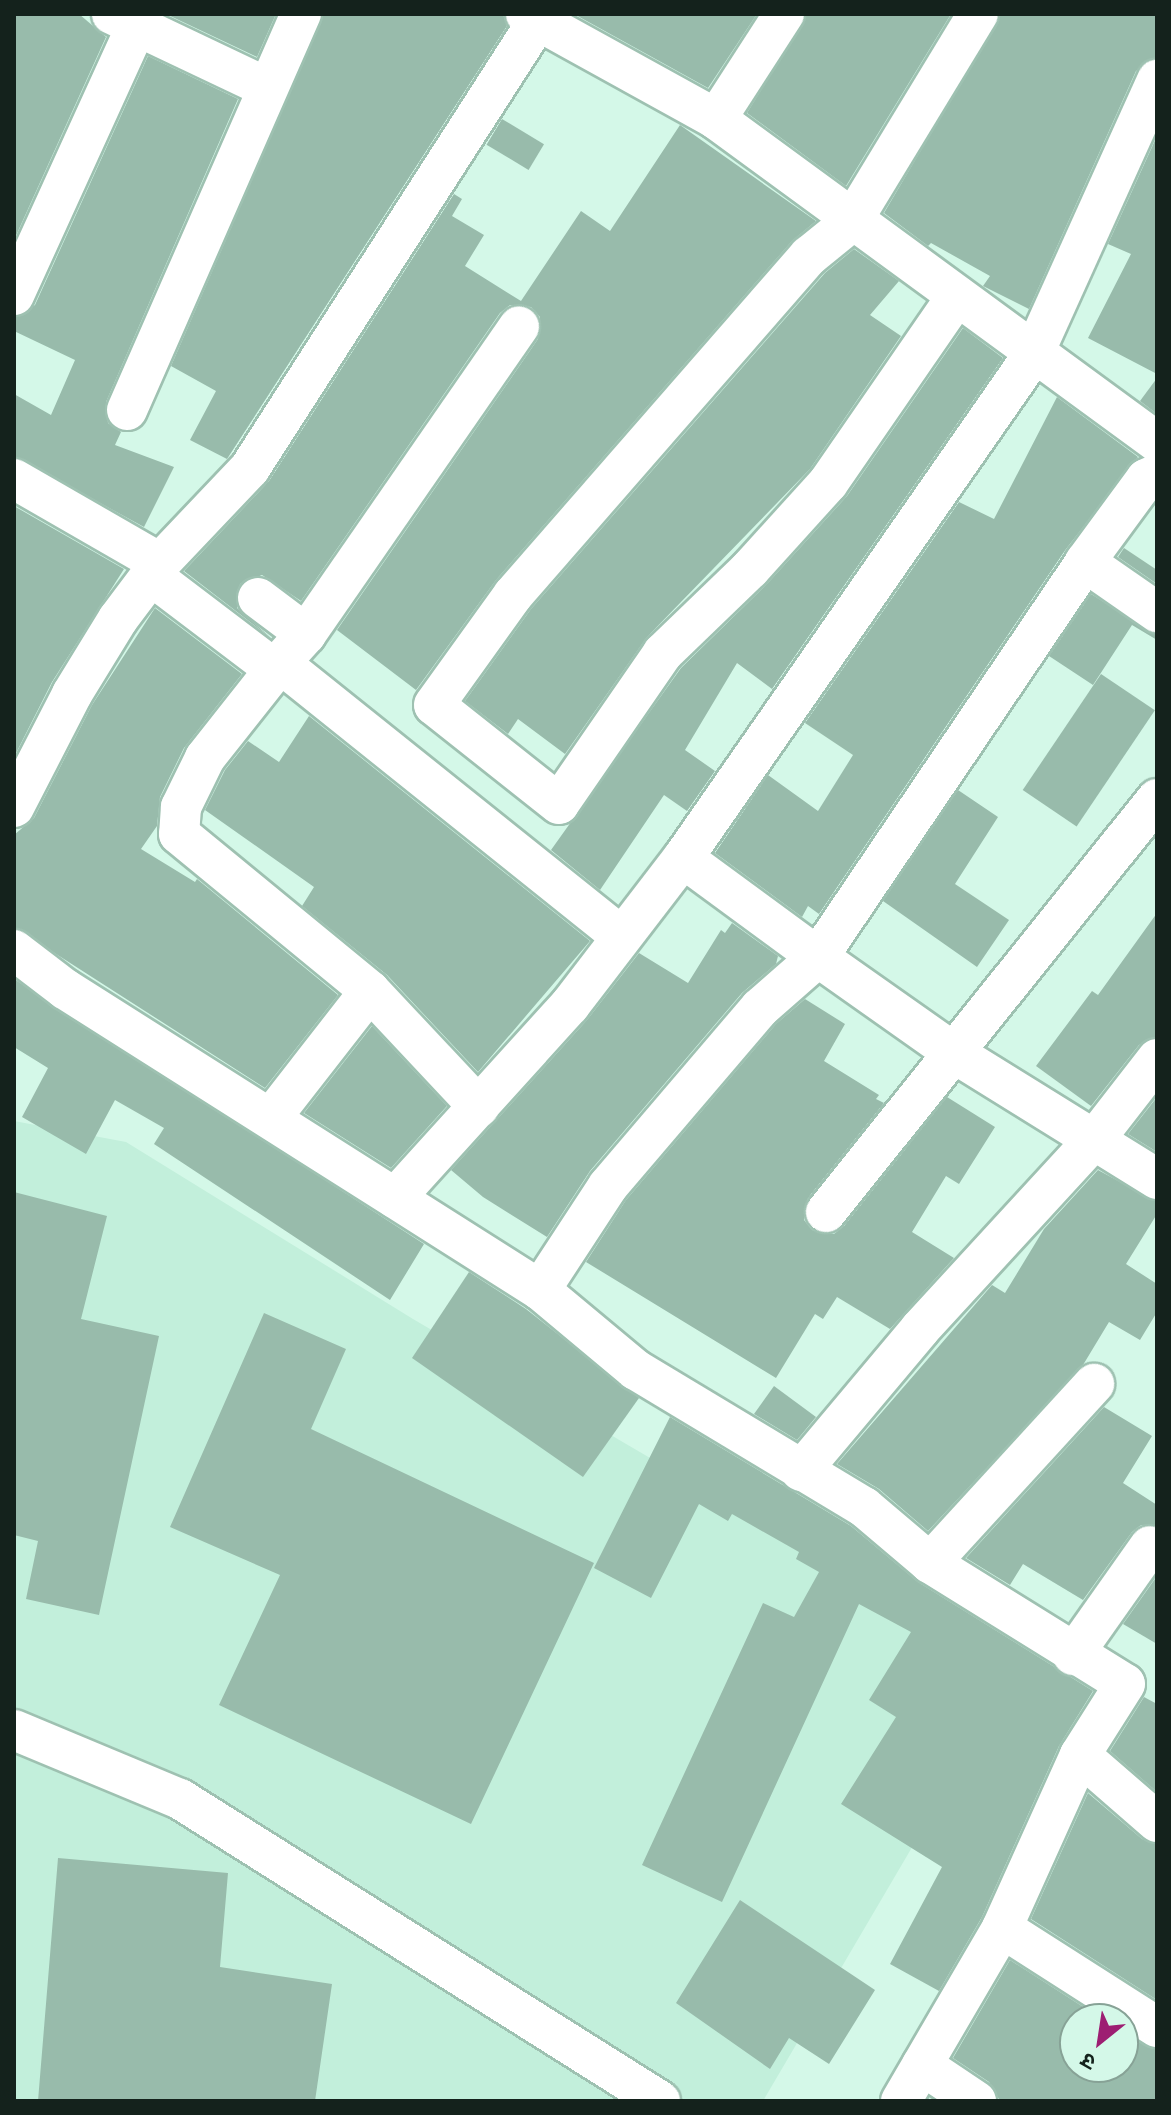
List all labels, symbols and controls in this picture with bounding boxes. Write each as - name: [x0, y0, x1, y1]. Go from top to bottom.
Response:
- north arrow: [1059, 2003, 1139, 2083]
- text: उ: [1074, 2044, 1102, 2080]

